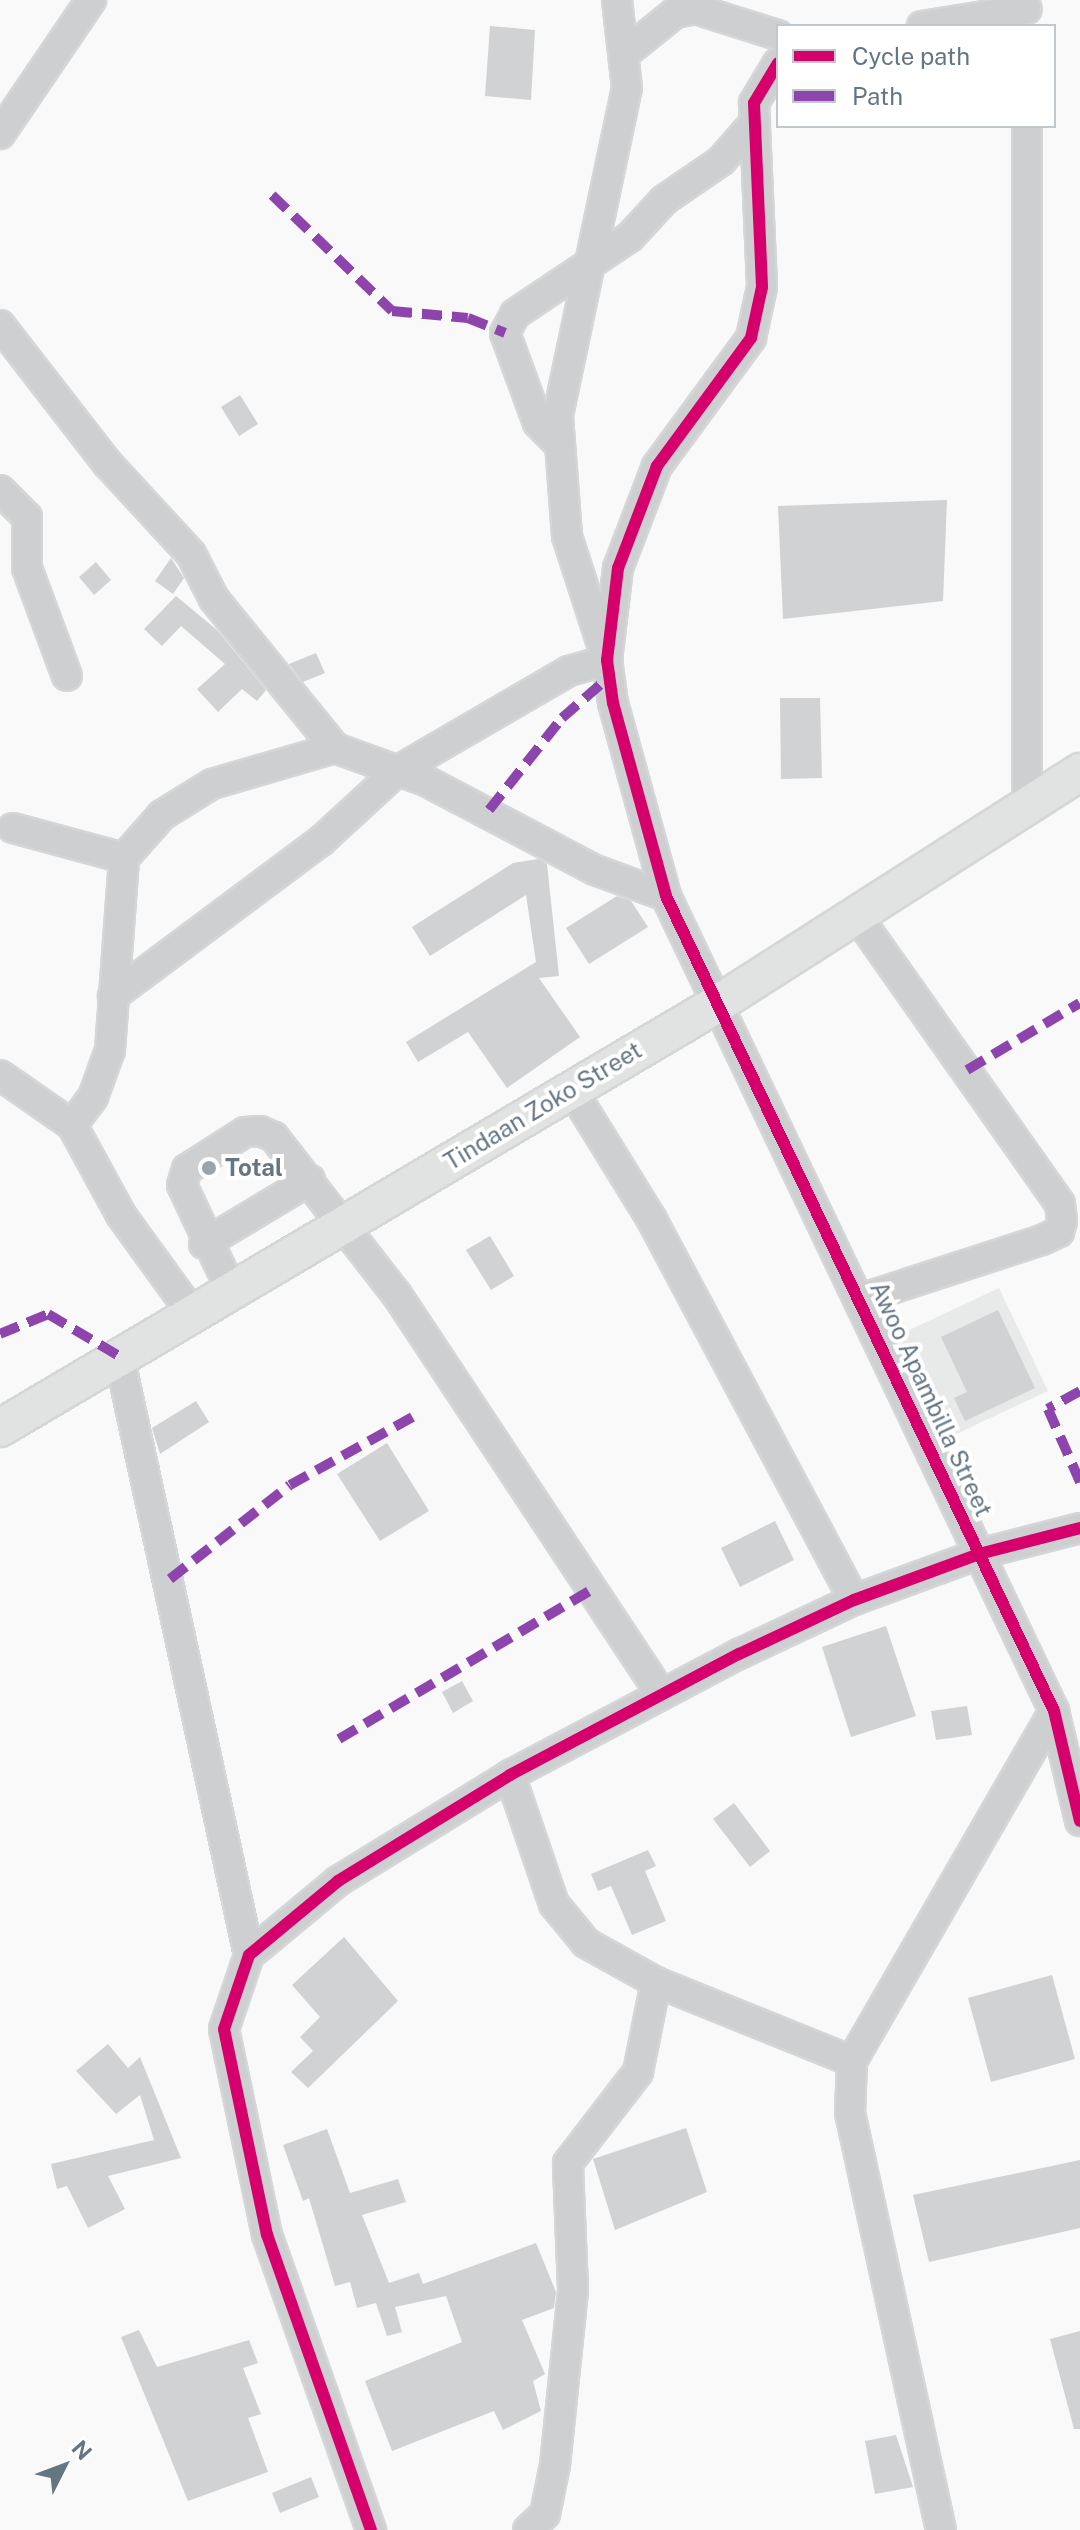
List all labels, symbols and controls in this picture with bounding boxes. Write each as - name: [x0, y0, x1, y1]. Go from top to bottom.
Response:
- legend: [776, 24, 1056, 128]
- text: Cycle path: [852, 42, 970, 70]
- text: Path: [852, 82, 903, 110]
- street label: Tindaan Zoko Street: [439, 1036, 647, 1176]
- place label: Total: [225, 1154, 283, 1182]
- marker: Total: [200, 1159, 218, 1177]
- street label: Awoo Apambilla Street: [864, 1277, 998, 1521]
- north arrow: [24, 2426, 104, 2506]
- text: N: [66, 2435, 97, 2465]

